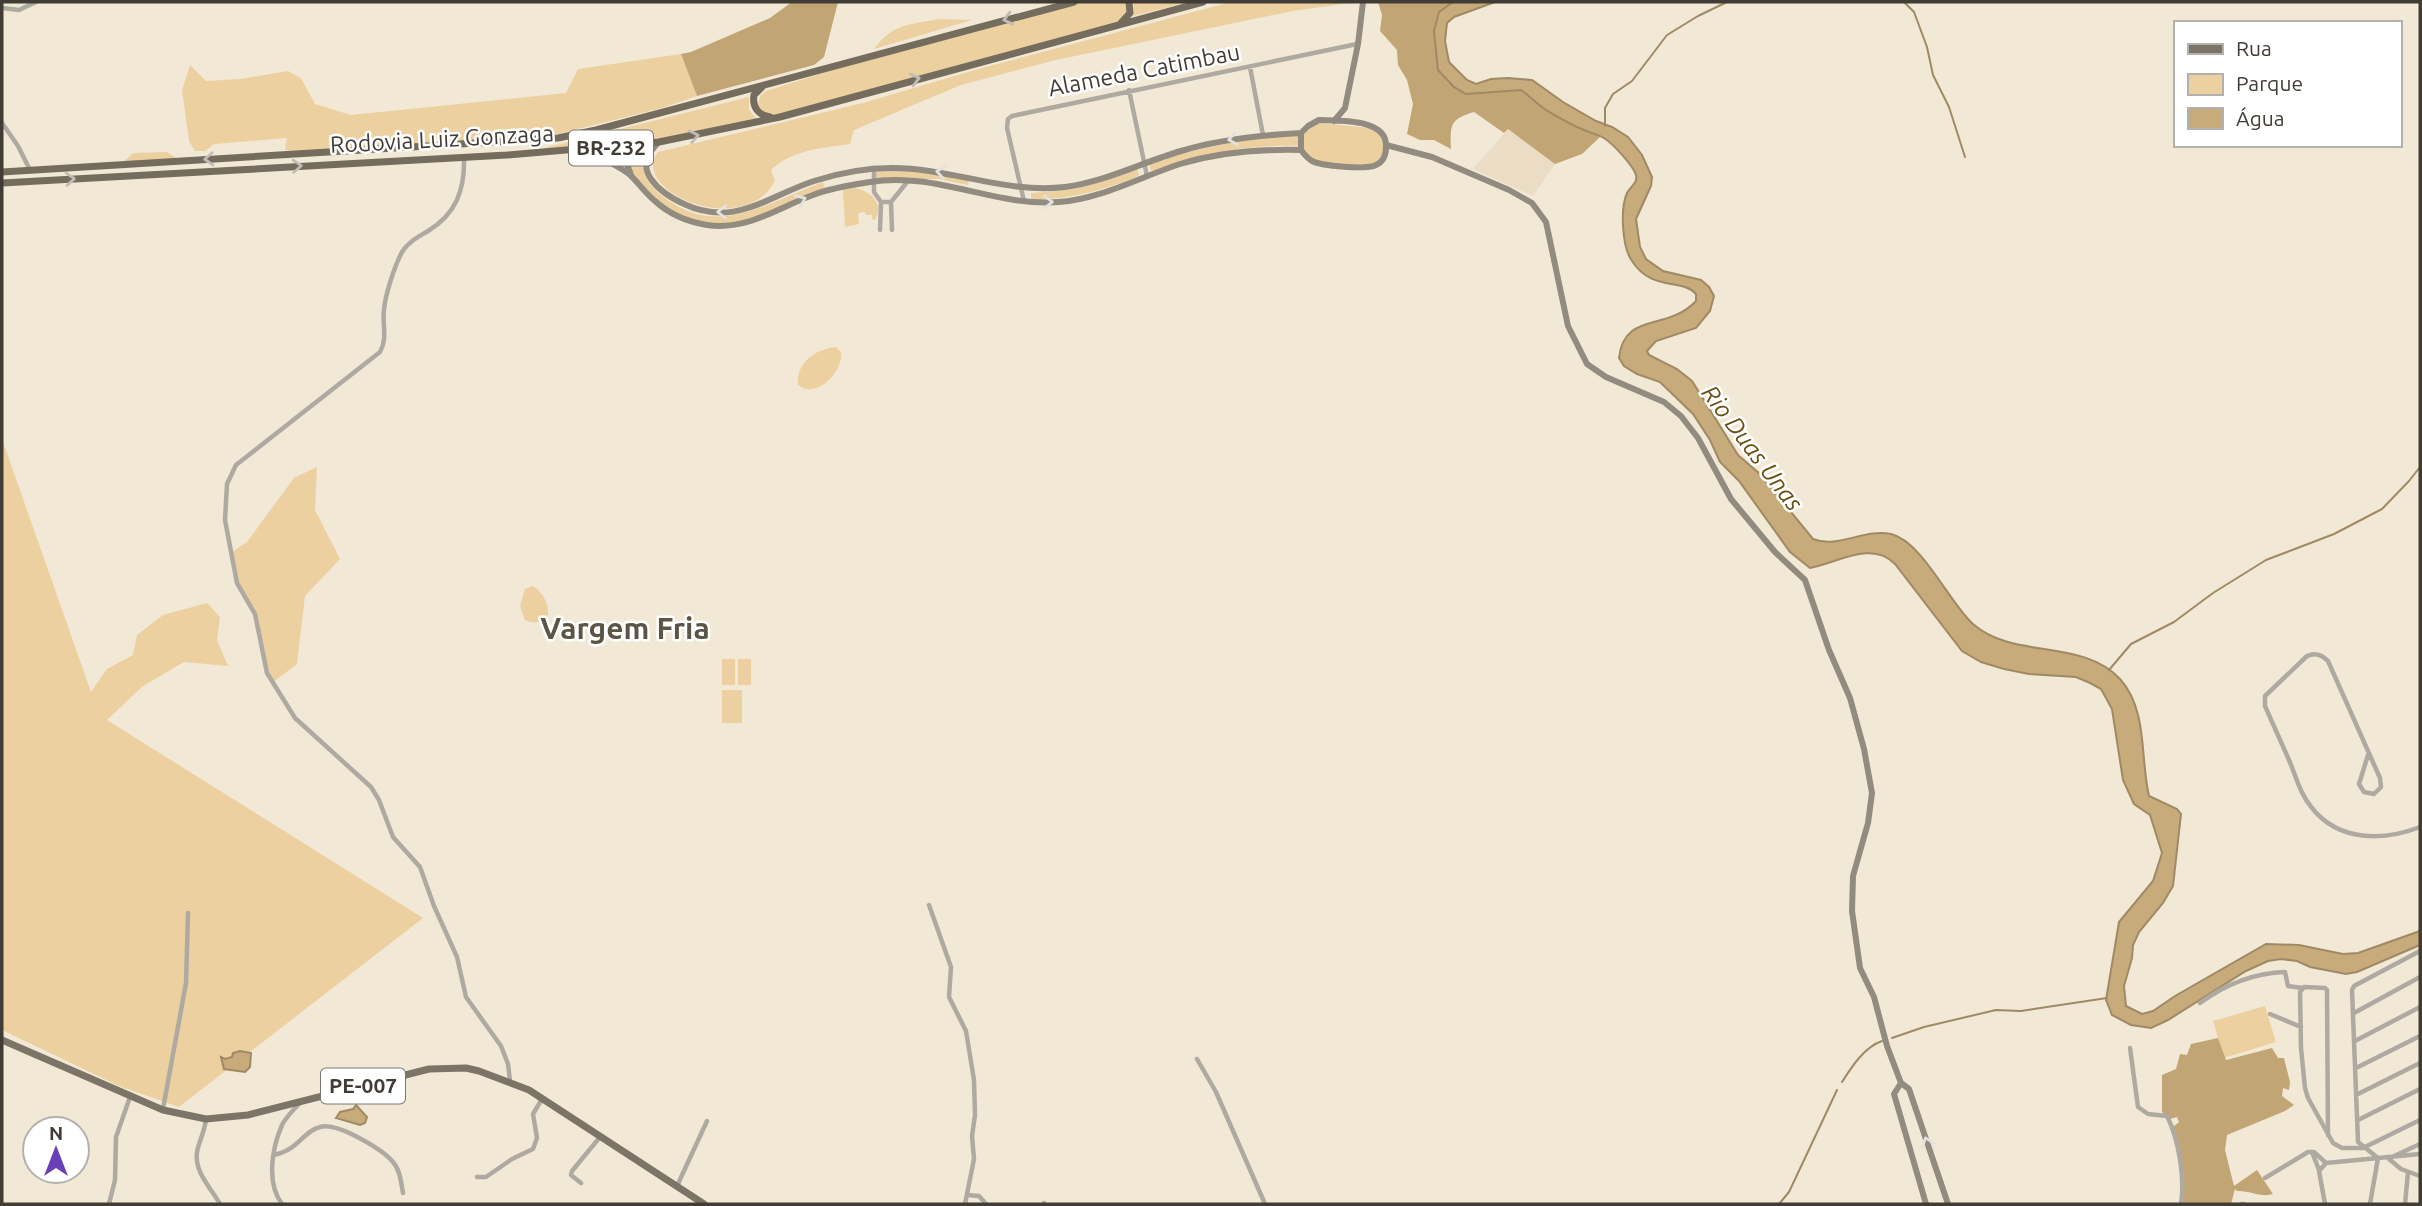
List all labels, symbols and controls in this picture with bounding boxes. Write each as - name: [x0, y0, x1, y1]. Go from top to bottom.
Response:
- one-way arrow: [1002, 11, 1014, 25]
- legend: [2174, 21, 2401, 147]
- text: Rua: [2236, 36, 2272, 60]
- street label: Alameda Catimbau: [1046, 39, 1242, 100]
- text: Parque: [2236, 71, 2303, 95]
- one-way arrow: [909, 73, 921, 87]
- text: Água: [2236, 106, 2285, 130]
- street label: Rodovia Luiz Gonzaga: [329, 120, 554, 157]
- one-way arrow: [688, 129, 700, 144]
- road number: BR-232: [569, 130, 653, 166]
- one-way arrow: [1227, 131, 1239, 146]
- one-way arrow: [203, 152, 214, 167]
- one-way arrow: [292, 159, 303, 174]
- one-way arrow: [935, 165, 947, 180]
- one-way arrow: [65, 172, 76, 187]
- one-way arrow: [794, 194, 806, 208]
- one-way arrow: [1043, 195, 1054, 210]
- one-way arrow: [716, 204, 726, 220]
- water label: Rio Duas Unas: [1697, 380, 1808, 516]
- district label: Vargem Fria: [540, 611, 710, 645]
- road number: PE-007: [321, 1068, 405, 1104]
- north arrow: [21, 1115, 91, 1185]
- text: N: [49, 1122, 63, 1144]
- one-way arrow: [1921, 1136, 1935, 1148]

